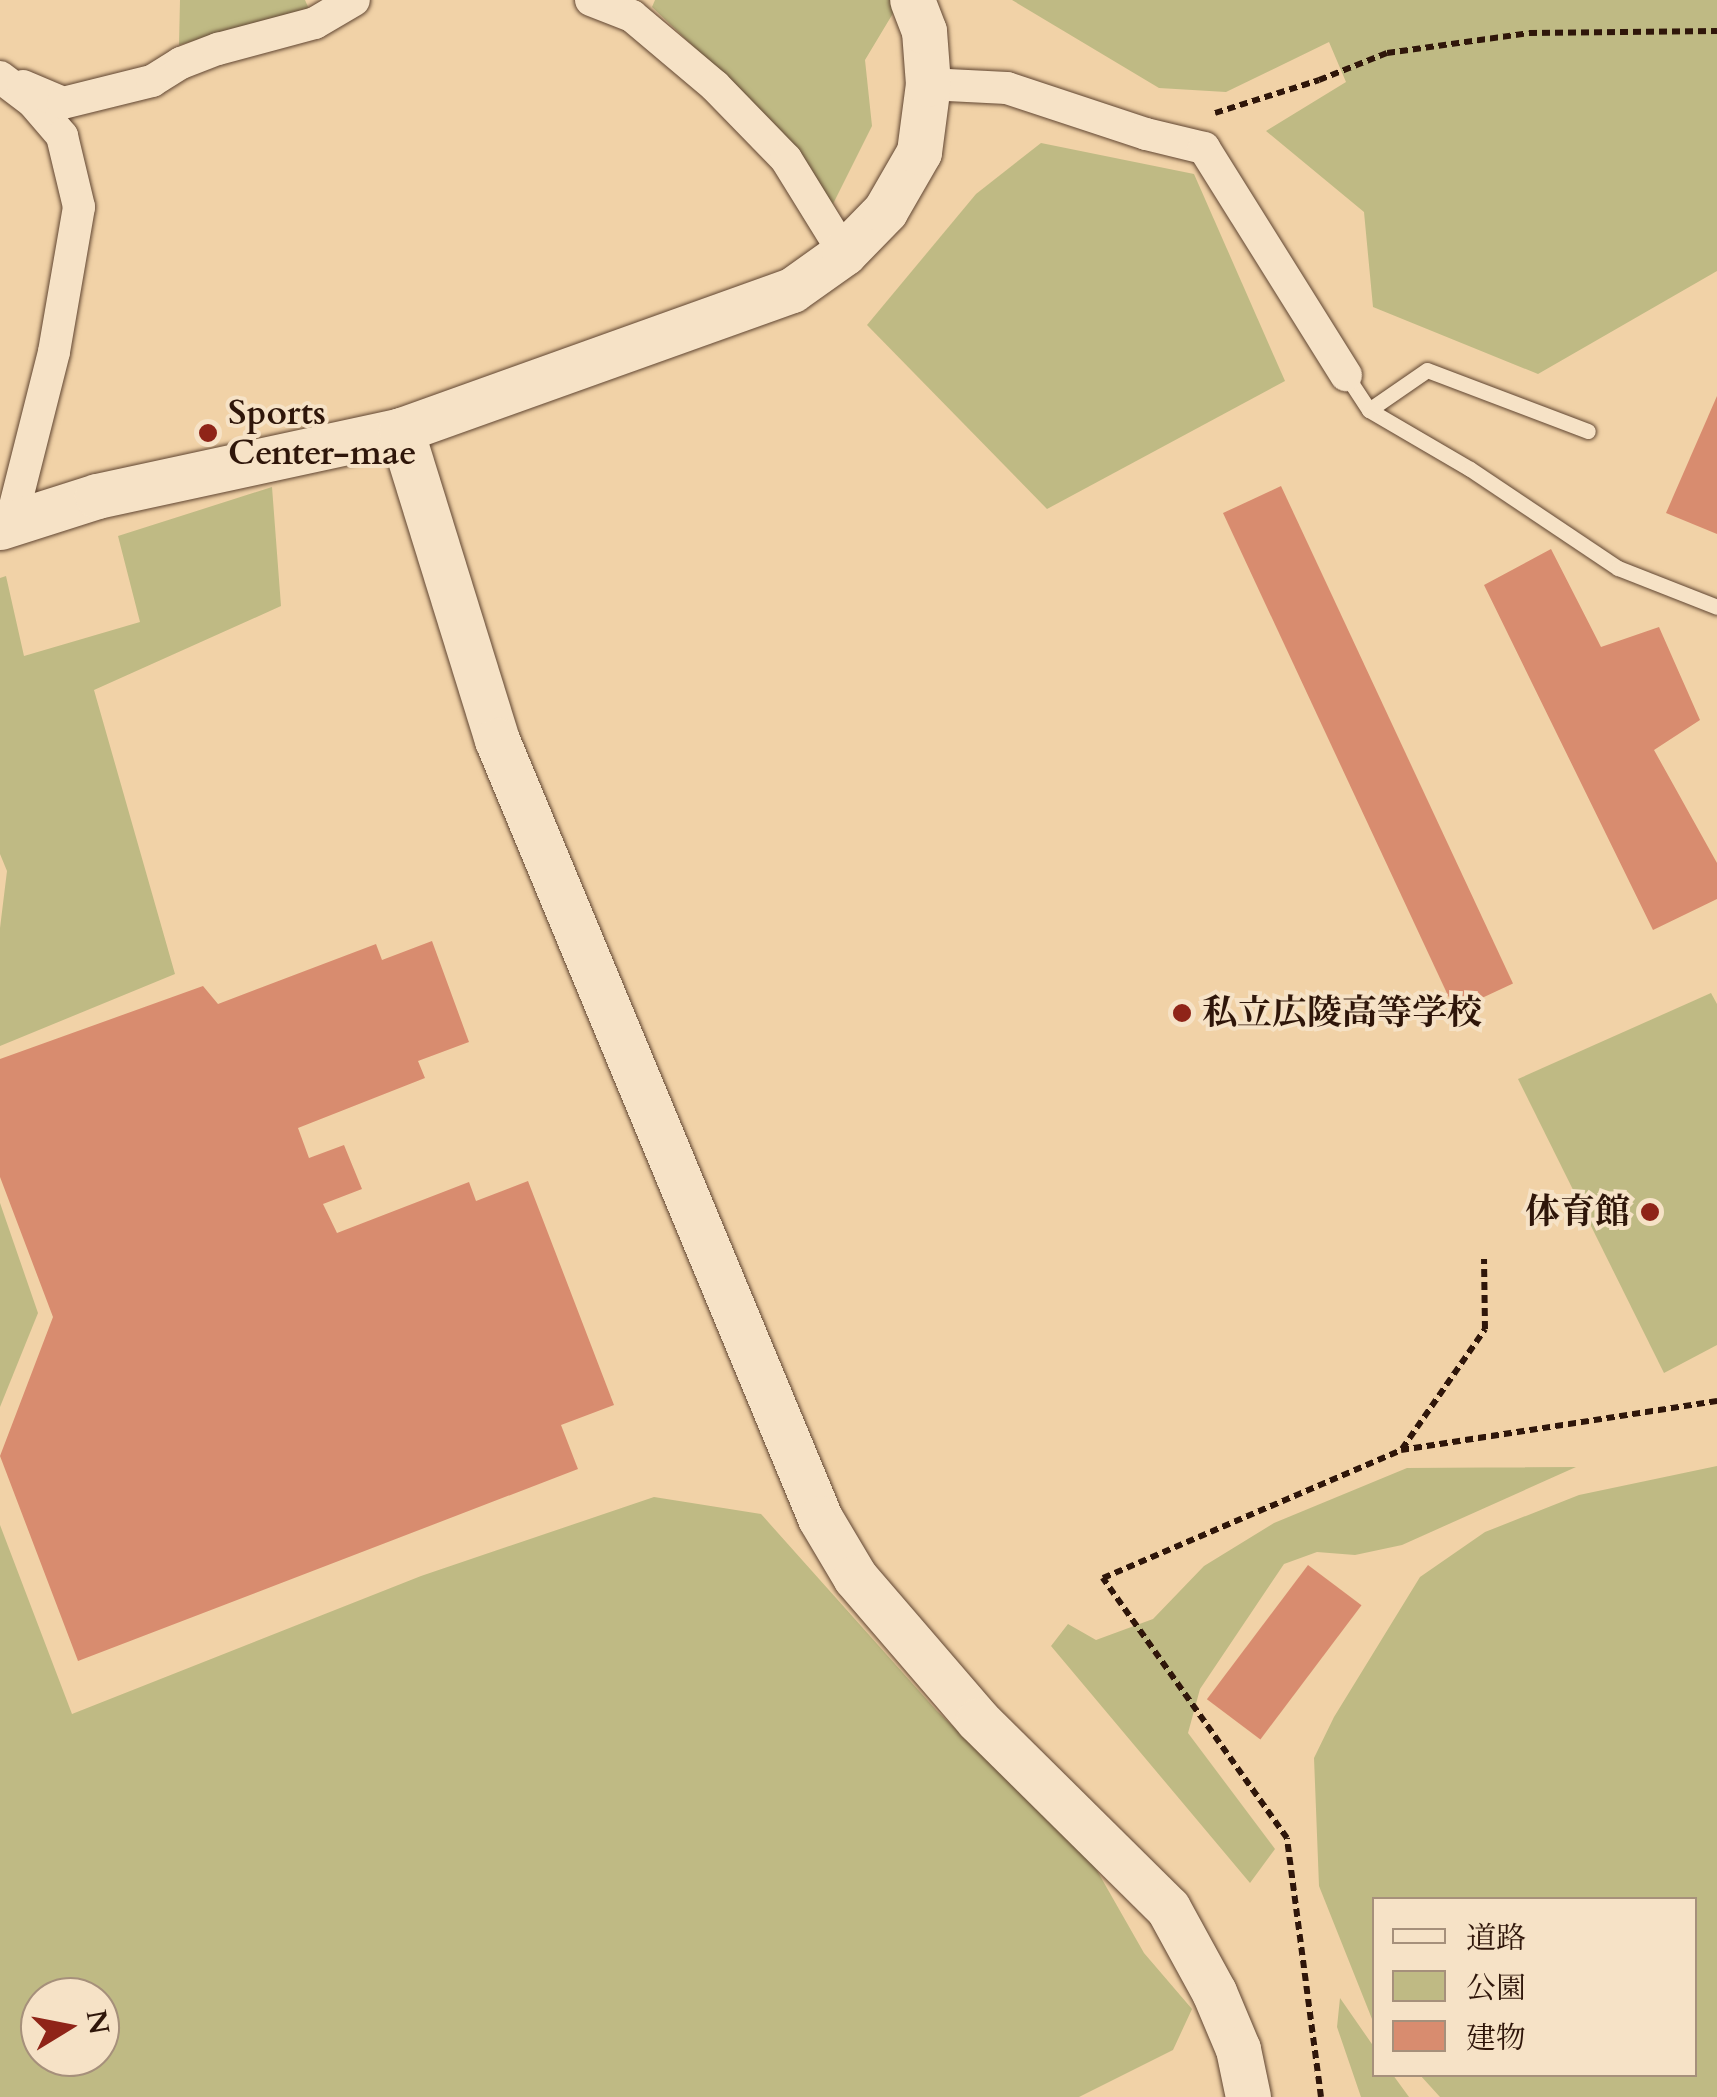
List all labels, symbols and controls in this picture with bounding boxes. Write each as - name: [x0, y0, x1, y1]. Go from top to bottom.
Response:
- place label: Sports Center-mae: [228, 392, 417, 474]
- marker: Sports Center-mae: [197, 422, 219, 444]
- place label: 私立広陵高等学校: [1202, 992, 1482, 1034]
- marker: 私立広陵高等学校: [1171, 1002, 1193, 1024]
- place label: 体育館: [1525, 1191, 1630, 1233]
- marker: 体育館: [1639, 1201, 1661, 1223]
- legend: [1372, 1897, 1697, 2077]
- text: 道路: [1466, 1918, 1526, 1959]
- text: 公園: [1466, 1968, 1526, 2009]
- north arrow: [20, 1977, 120, 2077]
- text: N: [77, 2007, 118, 2037]
- text: 建物: [1466, 2018, 1526, 2059]

